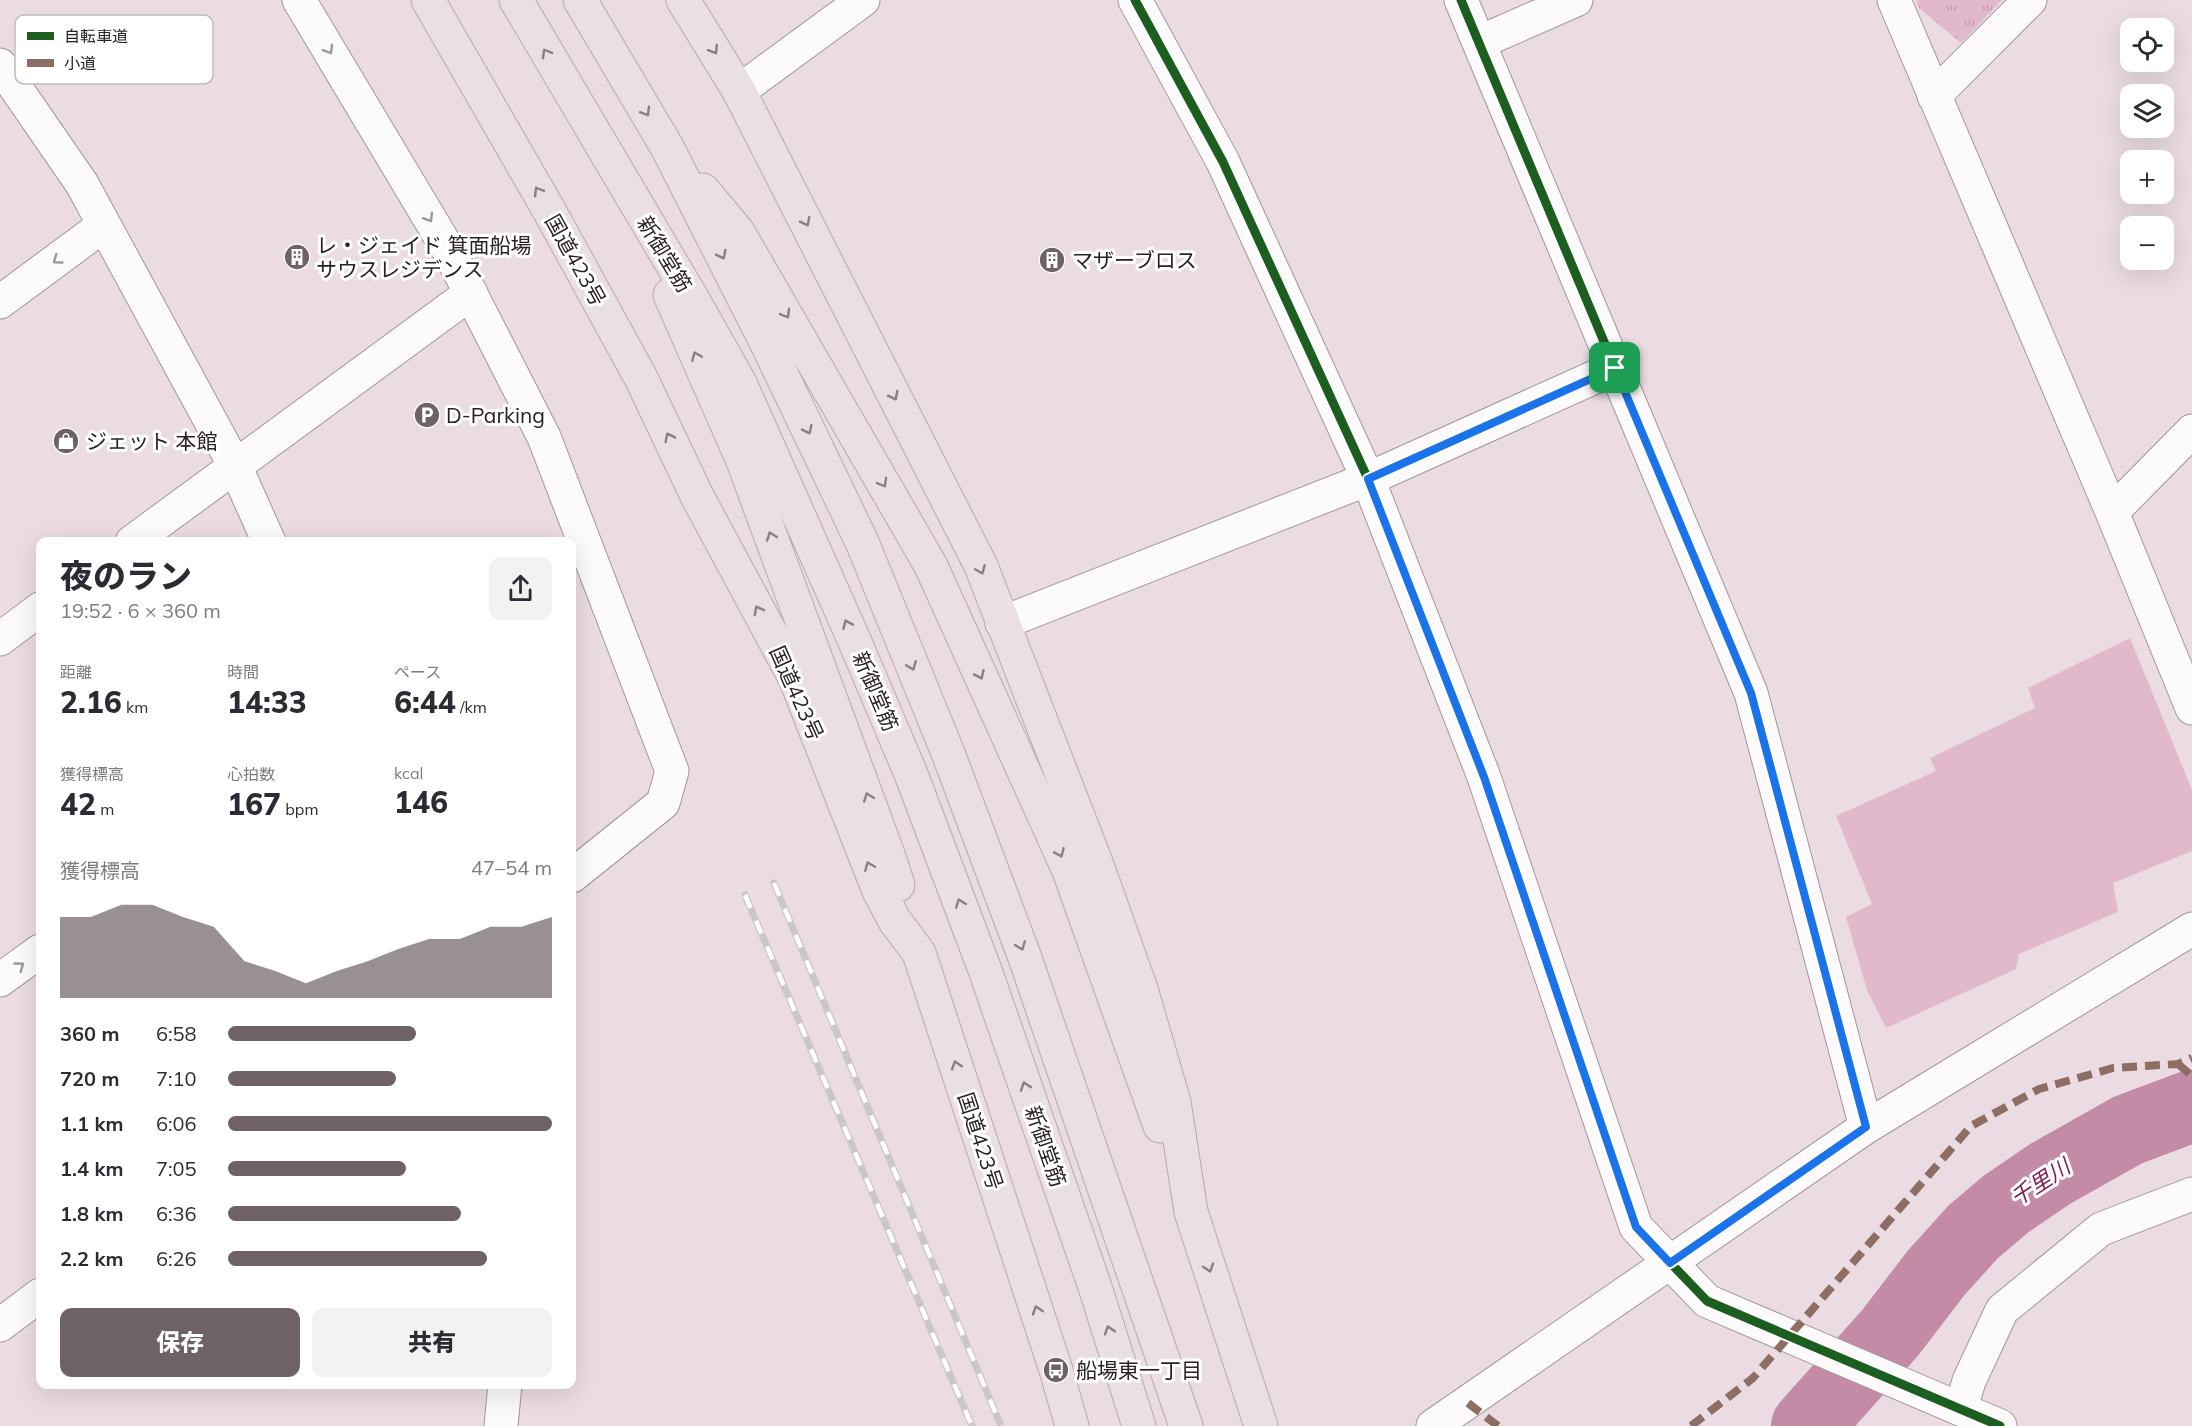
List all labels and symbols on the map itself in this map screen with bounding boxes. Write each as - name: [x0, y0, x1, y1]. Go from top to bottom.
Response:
- legend: [15, 15, 213, 84]
- text: 自転車道: [64, 26, 128, 46]
- one-way arrow: [322, 44, 334, 54]
- one-way arrow: [706, 44, 718, 54]
- one-way arrow: [542, 49, 554, 59]
- text: 小道: [64, 53, 96, 73]
- one-way arrow: [639, 106, 650, 116]
- one-way arrow: [534, 187, 545, 197]
- street label: 国道423号: [540, 210, 612, 310]
- street label: 新御堂筋: [632, 211, 698, 297]
- one-way arrow: [422, 212, 433, 222]
- one-way arrow: [798, 215, 810, 226]
- place label: レ・ジェイド 箕面船場 サウスレジデンス: [316, 232, 531, 282]
- building icon: レ・ジェイド 箕面船場 サウスレジデンス: [282, 242, 312, 272]
- building icon: マザーブロス: [1037, 245, 1067, 275]
- place label: マザーブロス: [1072, 247, 1197, 273]
- one-way arrow: [715, 249, 726, 260]
- one-way arrow: [53, 253, 64, 264]
- one-way arrow: [779, 307, 790, 318]
- pin: [1589, 342, 1640, 393]
- one-way arrow: [691, 351, 703, 362]
- one-way arrow: [887, 389, 898, 400]
- parking icon: D-Parking: [412, 400, 442, 430]
- place label: D-Parking: [446, 402, 545, 428]
- one-way arrow: [801, 424, 813, 435]
- shop icon: ジェット 本館: [51, 426, 81, 456]
- place label: ジェット 本館: [86, 428, 217, 454]
- one-way arrow: [665, 432, 676, 443]
- one-way arrow: [876, 476, 887, 487]
- one-way arrow: [766, 531, 778, 542]
- one-way arrow: [974, 563, 986, 574]
- one-way arrow: [754, 606, 765, 616]
- one-way arrow: [843, 620, 855, 631]
- street label: 国道423号: [765, 642, 829, 744]
- street label: 新御堂筋: [848, 647, 904, 735]
- one-way arrow: [905, 660, 918, 671]
- one-way arrow: [973, 669, 985, 680]
- one-way arrow: [862, 792, 875, 803]
- one-way arrow: [1053, 847, 1065, 858]
- one-way arrow: [864, 861, 876, 872]
- one-way arrow: [954, 898, 967, 908]
- one-way arrow: [1013, 940, 1026, 950]
- one-way arrow: [14, 962, 25, 973]
- one-way arrow: [950, 1060, 963, 1071]
- one-way arrow: [1020, 1081, 1033, 1092]
- street label: 国道423号: [953, 1089, 1009, 1193]
- street label: 新御堂筋: [1020, 1102, 1072, 1190]
- water label: 千里川: [2005, 1151, 2077, 1212]
- one-way arrow: [1202, 1262, 1215, 1273]
- one-way arrow: [1031, 1305, 1044, 1316]
- one-way arrow: [1104, 1325, 1116, 1336]
- bus stop icon: 船場東一丁目: [1041, 1355, 1071, 1385]
- place label: 船場東一丁目: [1076, 1357, 1202, 1383]

